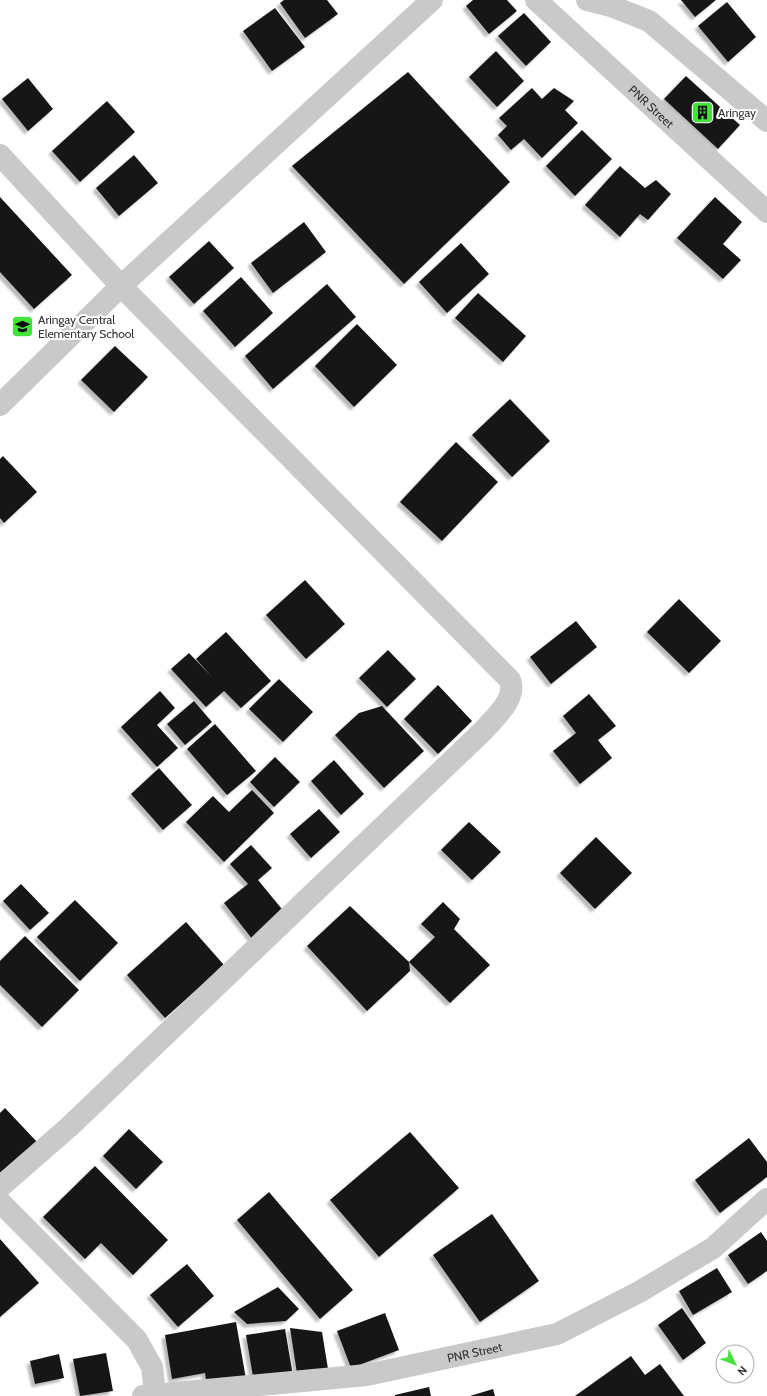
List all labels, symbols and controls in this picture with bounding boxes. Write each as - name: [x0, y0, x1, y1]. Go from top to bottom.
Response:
- street label: PNR Street: [626, 82, 677, 131]
- building icon: Aringay: [689, 99, 715, 125]
- place label: Aringay: [718, 105, 756, 120]
- place label: Aringay Central Elementary School: [38, 312, 134, 341]
- school or university icon: Aringay Central Elementary School: [10, 313, 36, 339]
- street label: PNR Street: [446, 1339, 504, 1365]
- north arrow: [715, 1344, 755, 1384]
- text: N: [735, 1363, 750, 1378]

